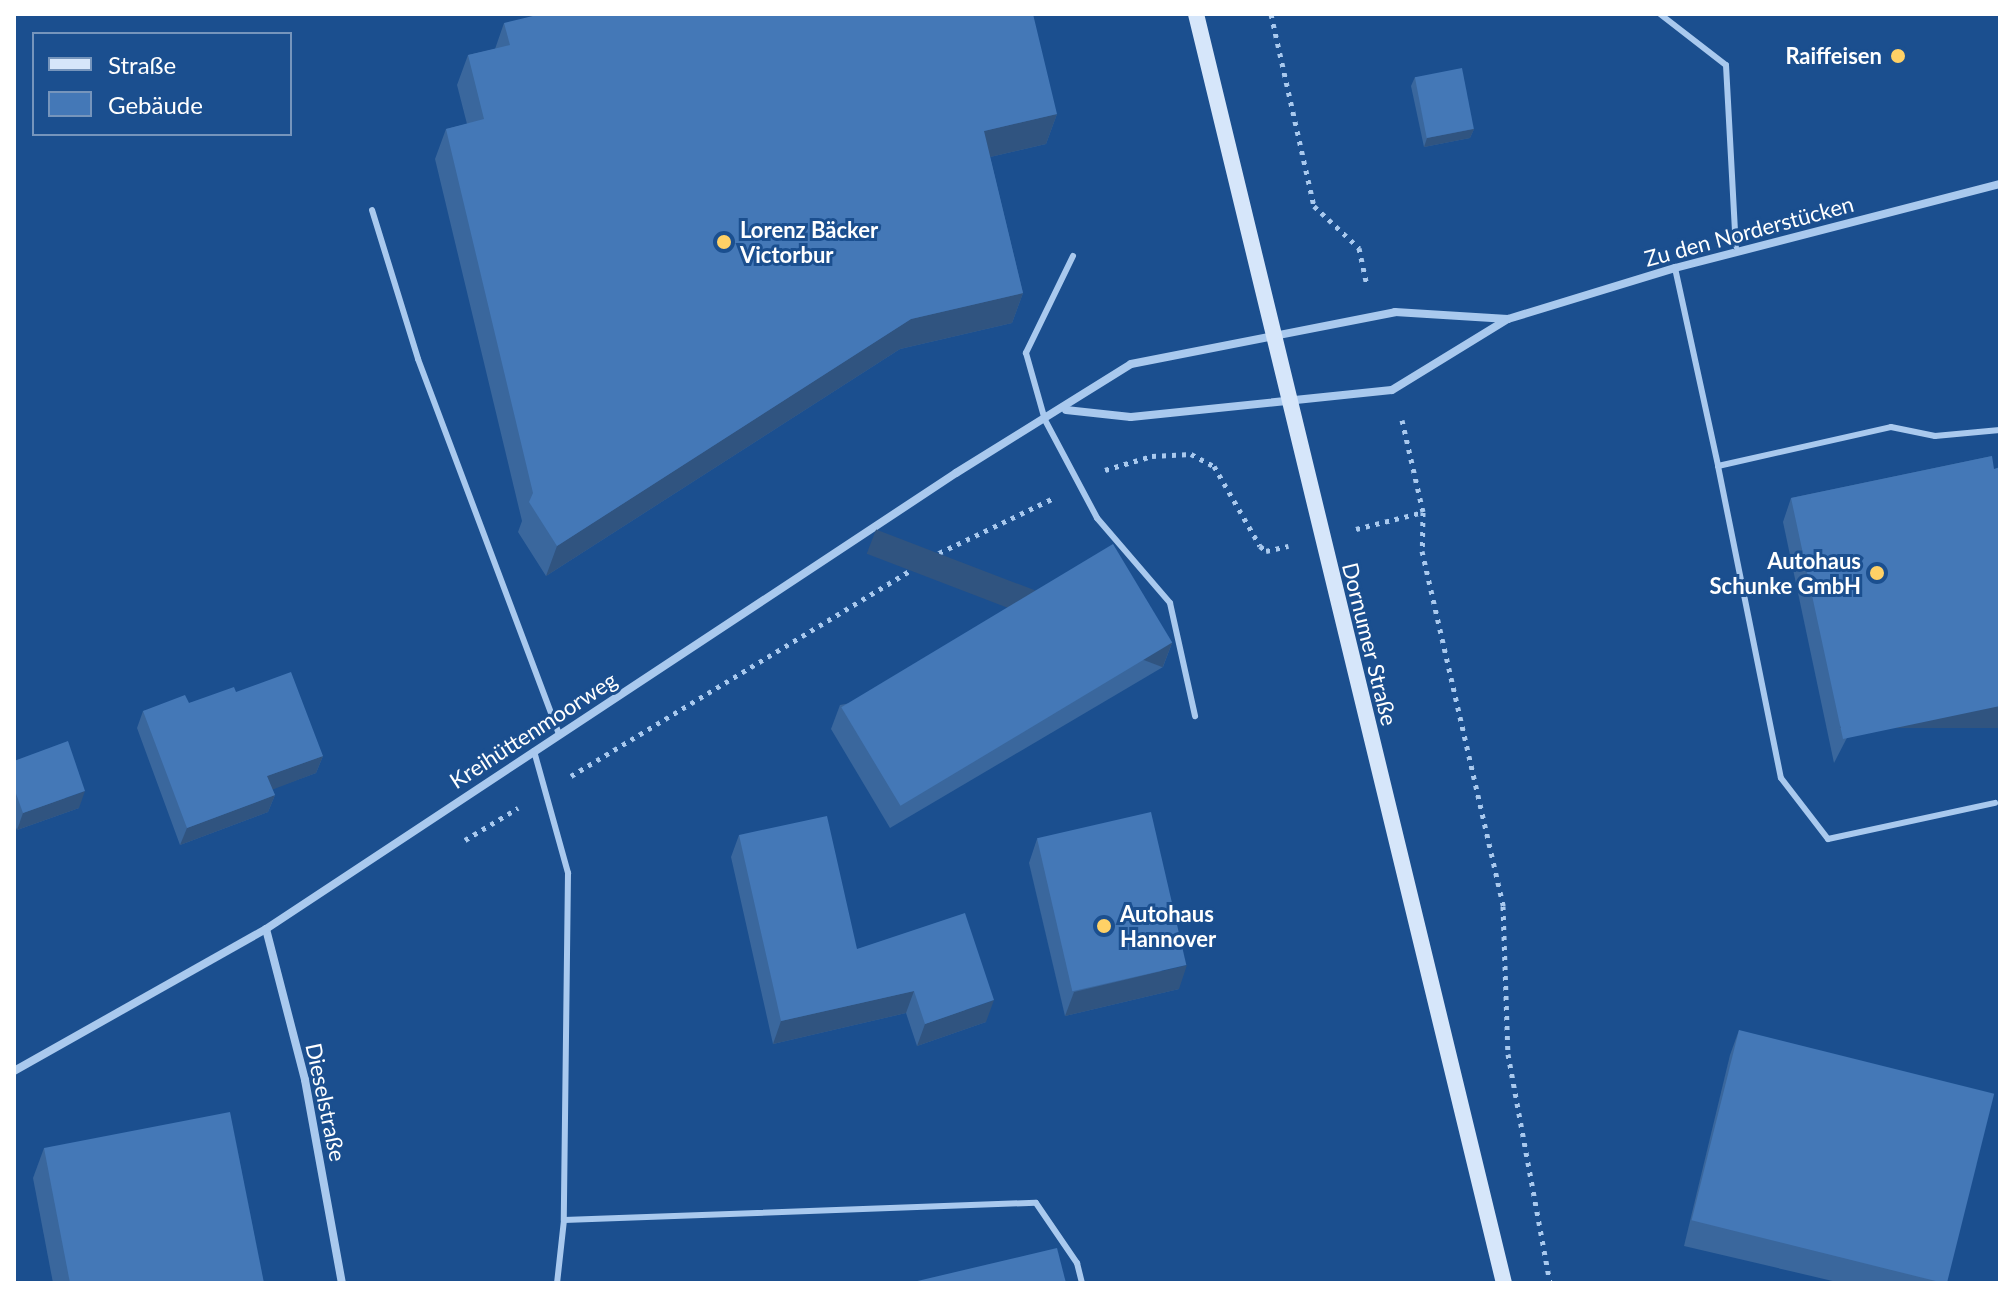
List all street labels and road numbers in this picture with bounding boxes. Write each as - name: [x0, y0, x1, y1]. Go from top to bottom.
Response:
- street label: Zu den Norderstücken: [1642, 190, 1856, 272]
- street label: Dornumer Straße: [1337, 560, 1403, 728]
- street label: Kreihüttenmoorweg: [445, 666, 621, 794]
- street label: Dieselstraße: [301, 1040, 351, 1164]

